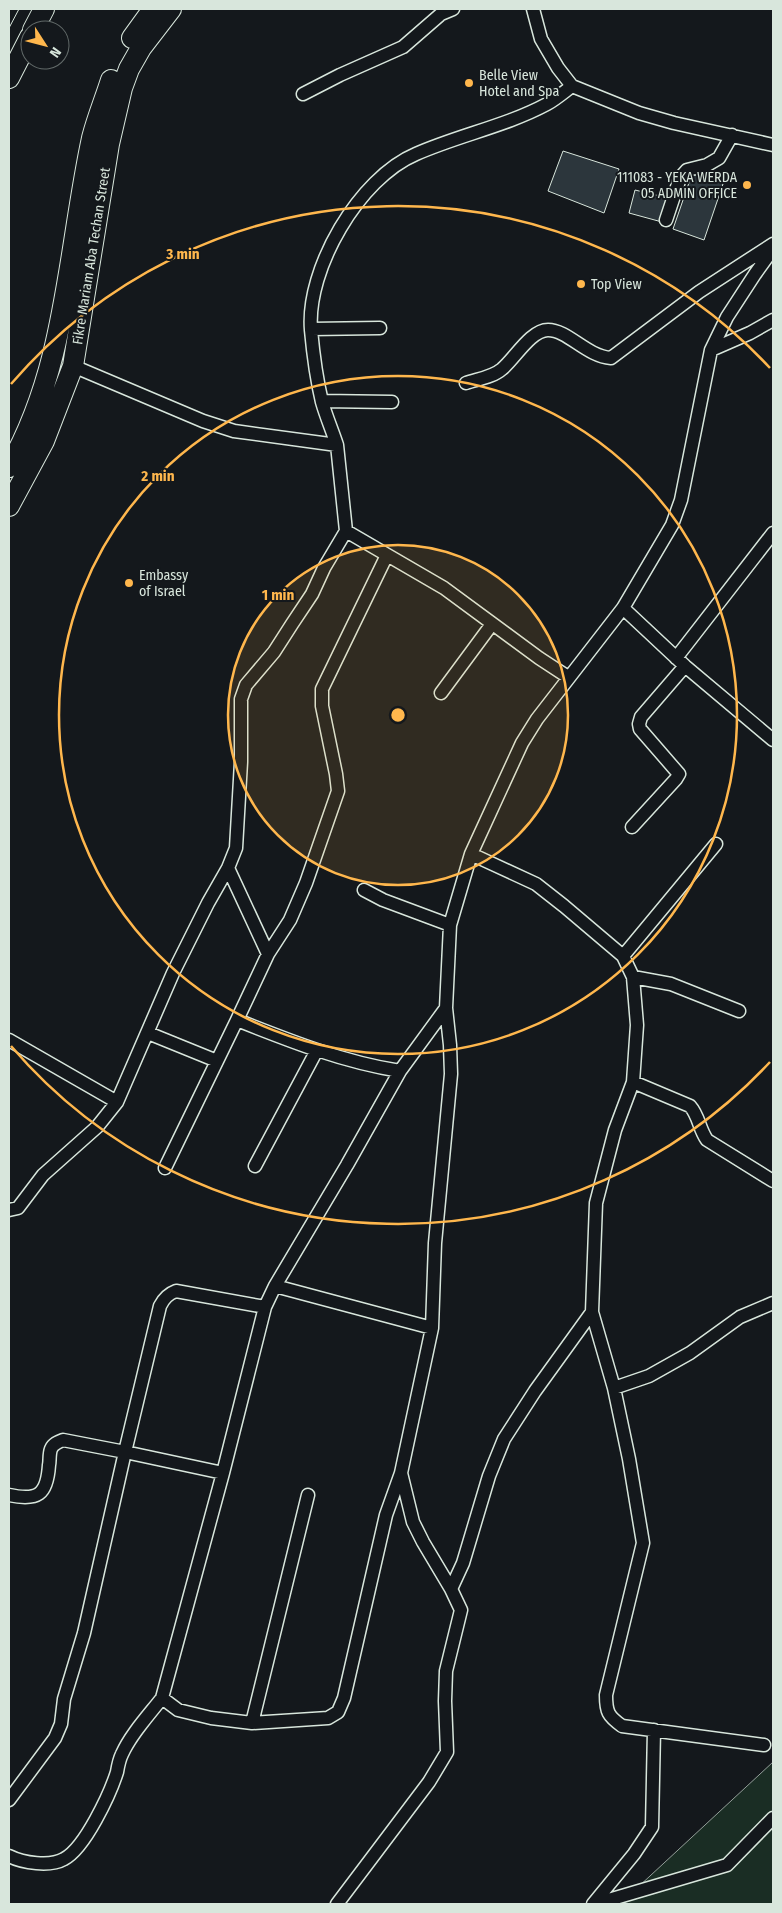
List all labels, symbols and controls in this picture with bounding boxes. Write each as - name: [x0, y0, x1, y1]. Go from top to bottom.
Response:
- north arrow: [20, 20, 70, 70]
- text: N: [46, 44, 64, 61]
- place label: Belle View Hotel and Spa: [479, 67, 559, 100]
- marker: Belle View Hotel and Spa: [463, 77, 475, 89]
- street label: Fikre Mariam Aba Techan Street: [69, 166, 114, 346]
- place label: 111083 - YEKA WERDA 05 ADMIN OFFICE: [617, 169, 738, 202]
- marker: 111083 - YEKA WERDA 05 ADMIN OFFICE: [741, 179, 753, 191]
- text: 3 min: [165, 245, 200, 263]
- place label: Top View: [591, 276, 642, 293]
- marker: Top View: [575, 278, 587, 290]
- text: 2 min: [140, 467, 175, 485]
- place label: Embassy of Israel: [139, 567, 189, 600]
- marker: Embassy of Israel: [123, 577, 135, 589]
- text: 1 min: [262, 586, 294, 604]
- centre of rings: [389, 706, 407, 724]

